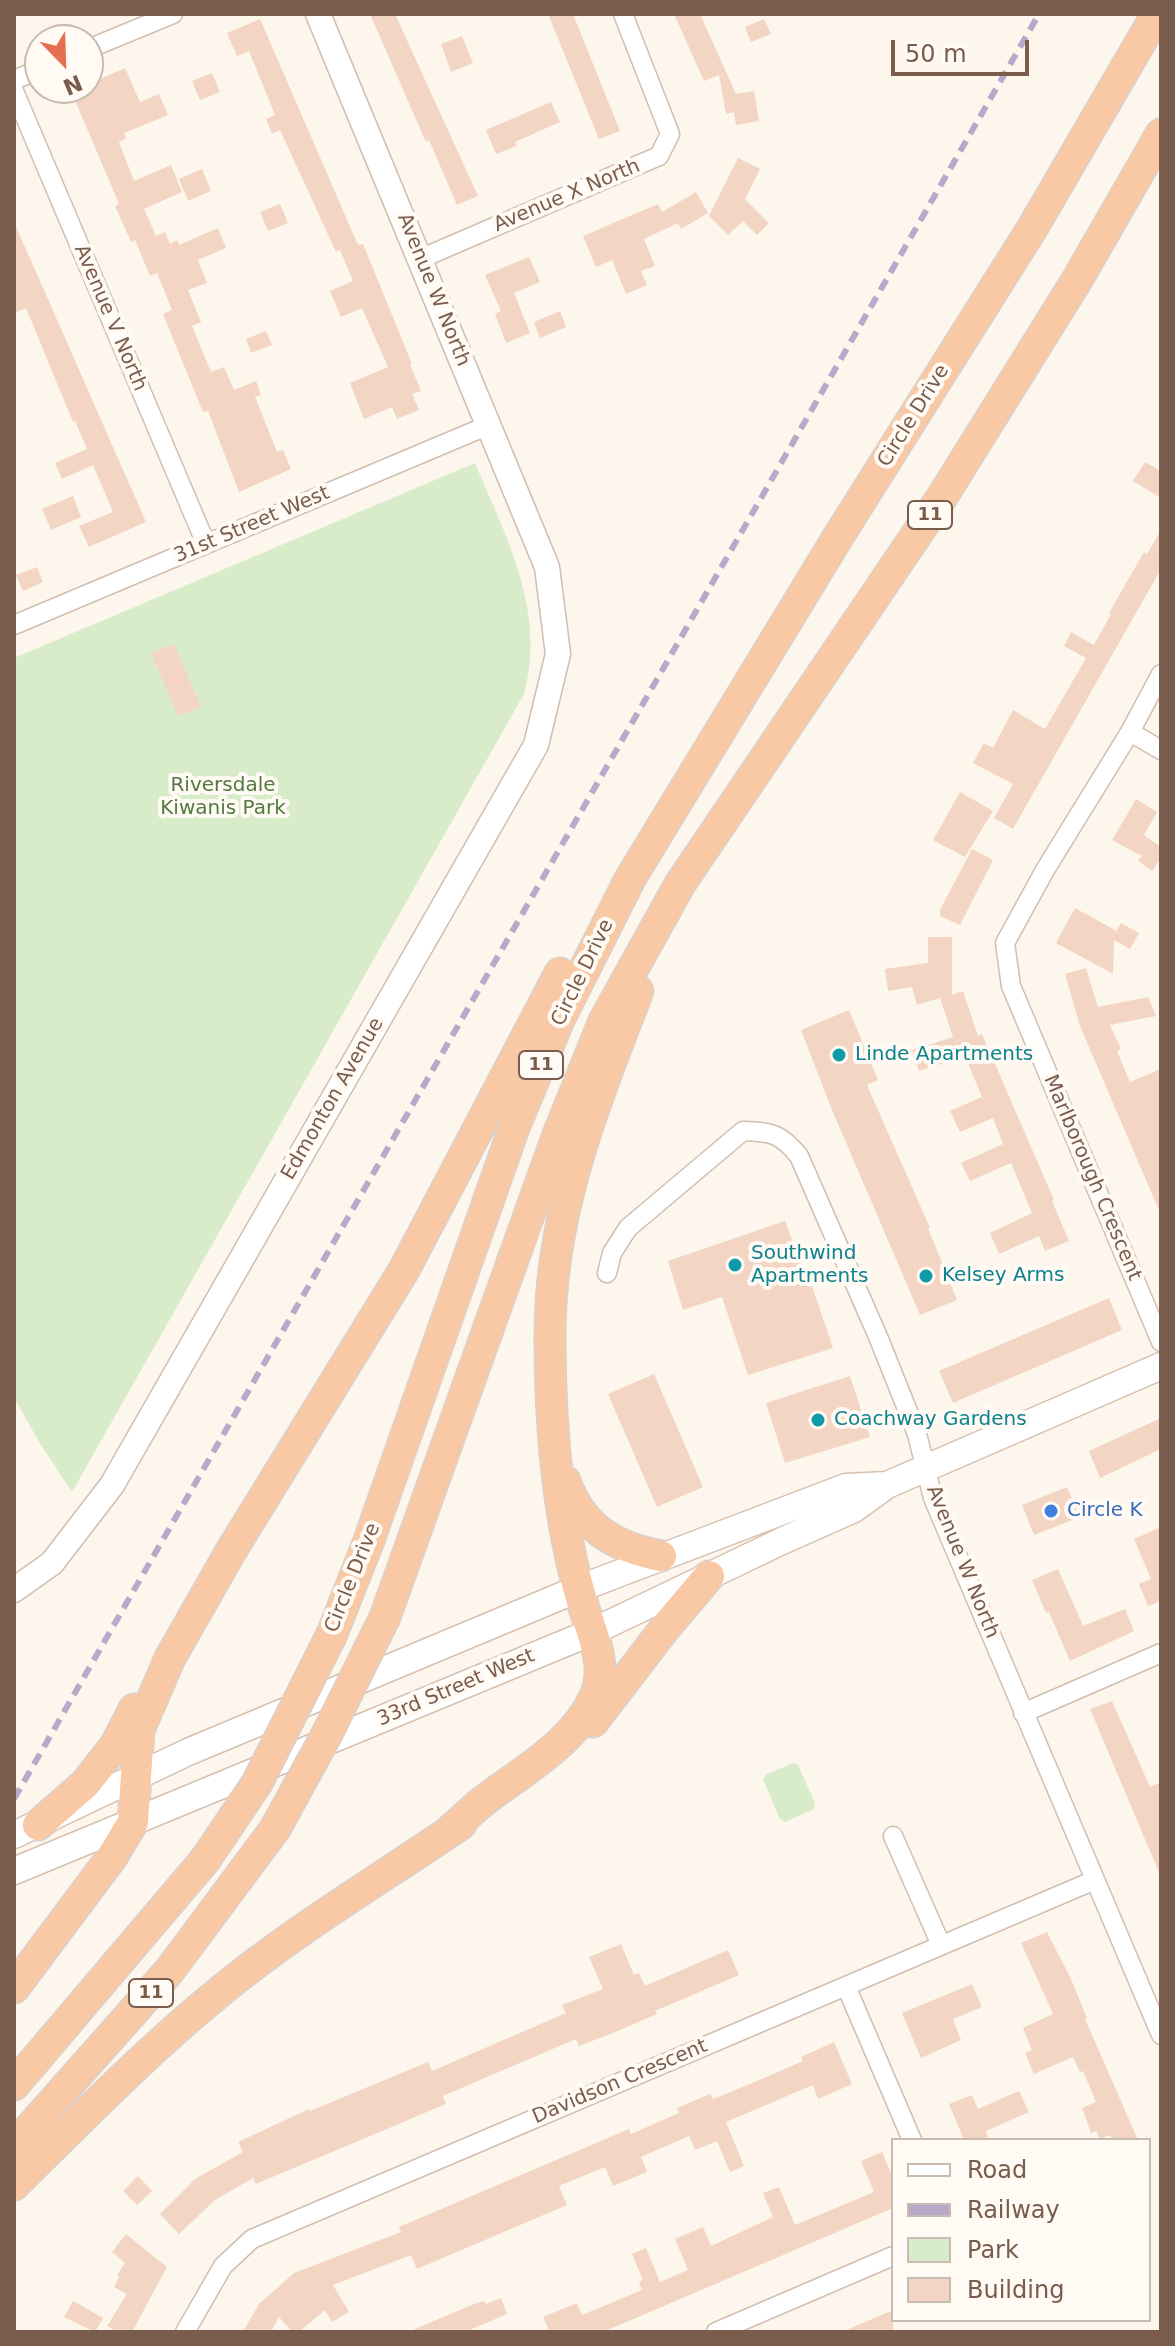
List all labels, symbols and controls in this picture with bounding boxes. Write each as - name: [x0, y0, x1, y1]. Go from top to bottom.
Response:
- north arrow: [24, 24, 104, 104]
- scale bar: [895, 24, 1033, 74]
- text: 50 m: [905, 40, 967, 68]
- text: N: [59, 70, 86, 100]
- street label: Avenue X North: [490, 154, 644, 238]
- street label: Avenue W North: [391, 210, 475, 370]
- street label: Avenue V North: [68, 241, 152, 395]
- street label: Circle Drive: [873, 361, 955, 471]
- street label: 31st Street West: [171, 481, 333, 569]
- road number: 11: [908, 501, 952, 529]
- park label: Riversdale Kiwanis Park: [160, 774, 286, 821]
- street label: Circle Drive: [547, 916, 619, 1030]
- street label: Edmonton Avenue: [277, 1014, 389, 1184]
- place label: Linde Apartments: [855, 1043, 1033, 1067]
- marker: Linde Apartments: [830, 1046, 848, 1064]
- road number: 11: [519, 1051, 563, 1079]
- street label: Marlborough Crescent: [1038, 1072, 1146, 1284]
- place label: Southwind Apartments: [751, 1242, 868, 1289]
- marker: Southwind Apartments: [726, 1256, 744, 1274]
- place label: Kelsey Arms: [942, 1264, 1064, 1288]
- marker: Kelsey Arms: [917, 1267, 935, 1285]
- place label: Coachway Gardens: [834, 1408, 1027, 1432]
- marker: Coachway Gardens: [809, 1411, 827, 1429]
- street label: Avenue W North: [920, 1482, 1004, 1642]
- place label: Circle K: [1067, 1499, 1143, 1523]
- marker: Circle K: [1042, 1502, 1060, 1520]
- street label: Circle Drive: [320, 1520, 386, 1636]
- street label: 33rd Street West: [374, 1644, 538, 1732]
- road number: 11: [129, 1979, 173, 2007]
- street label: Davidson Crescent: [529, 2034, 711, 2130]
- legend: [891, 2138, 1151, 2322]
- text: Road: [967, 2156, 1027, 2184]
- text: Railway: [967, 2196, 1060, 2224]
- text: Park: [967, 2236, 1019, 2264]
- text: Building: [967, 2276, 1064, 2304]

